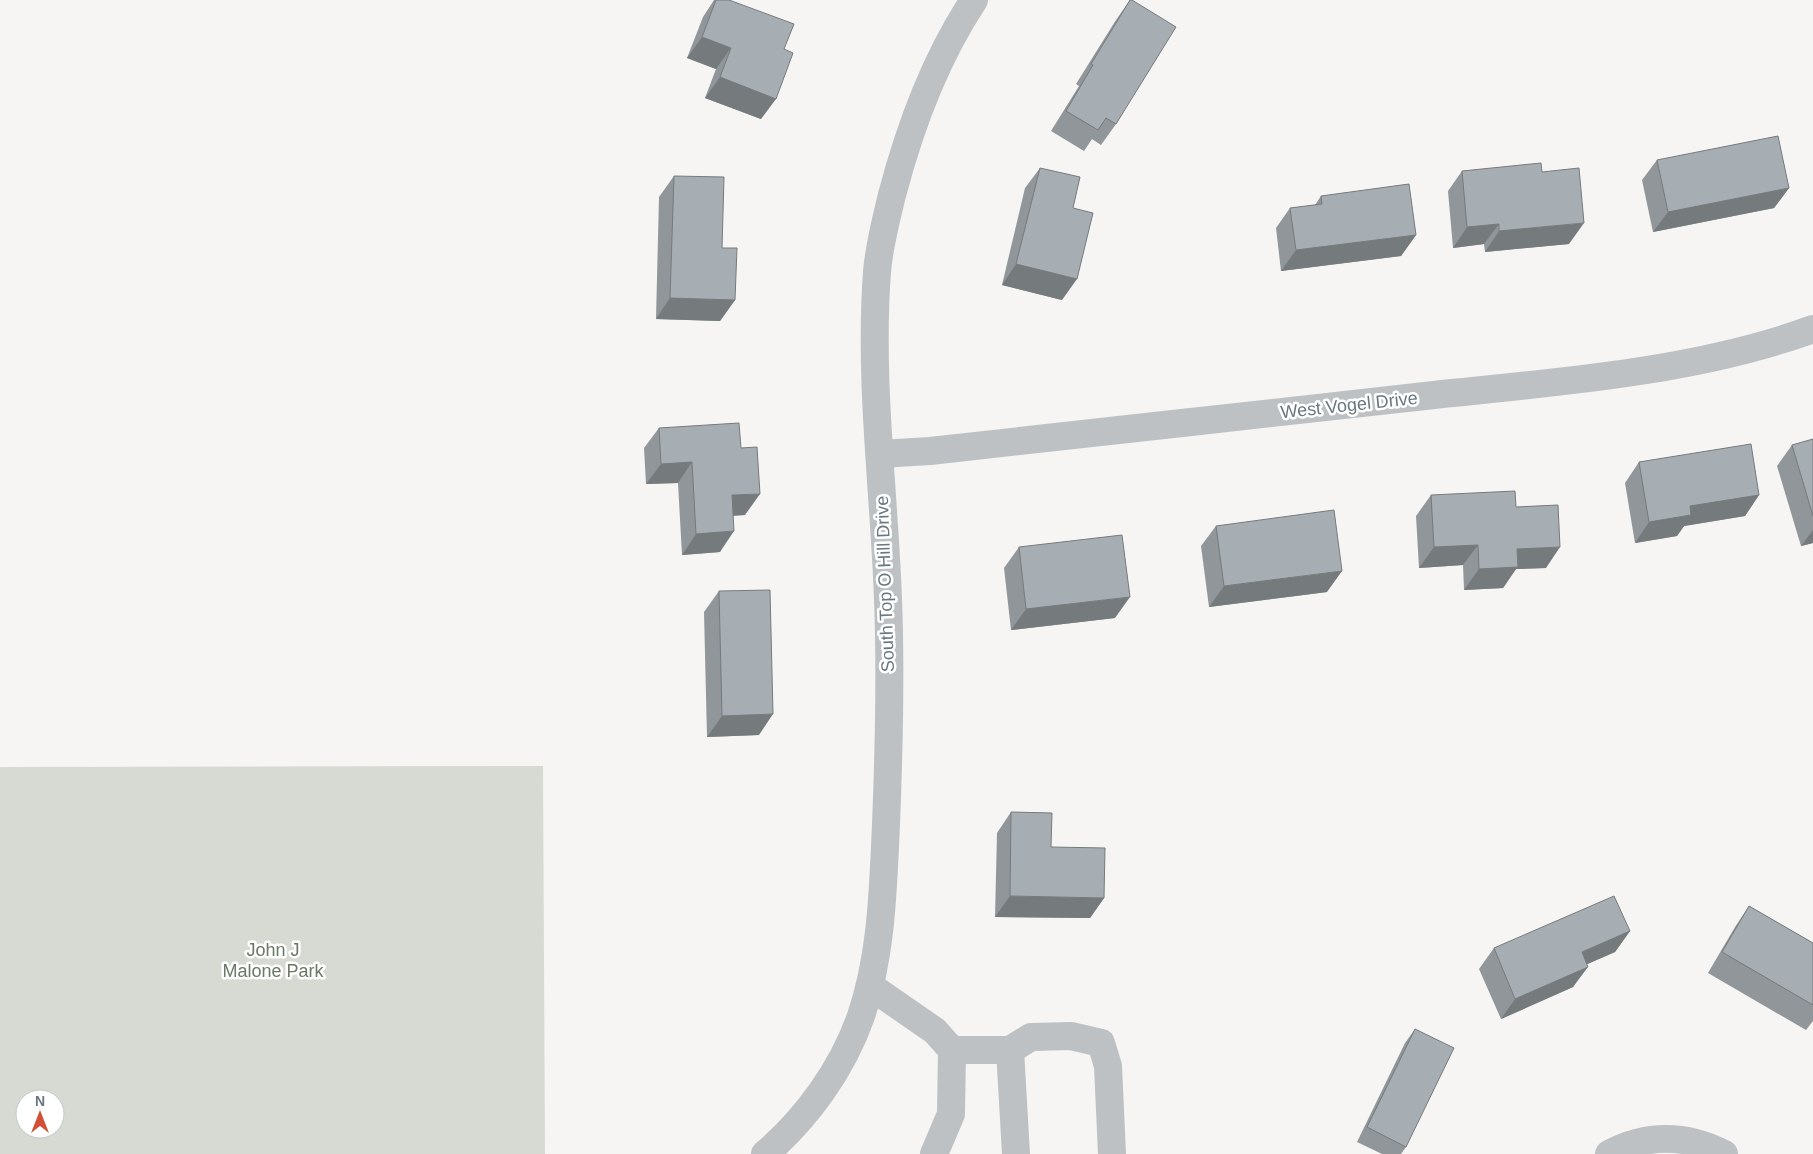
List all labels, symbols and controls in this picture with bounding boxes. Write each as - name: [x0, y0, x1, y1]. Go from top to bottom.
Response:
- street label: West Vogel Drive: [1279, 388, 1419, 422]
- street label: South Top O Hill Drive: [872, 495, 898, 673]
- park label: John J Malone Park: [222, 940, 325, 981]
- north arrow: [15, 1089, 65, 1139]
- text: N: [35, 1093, 45, 1109]

